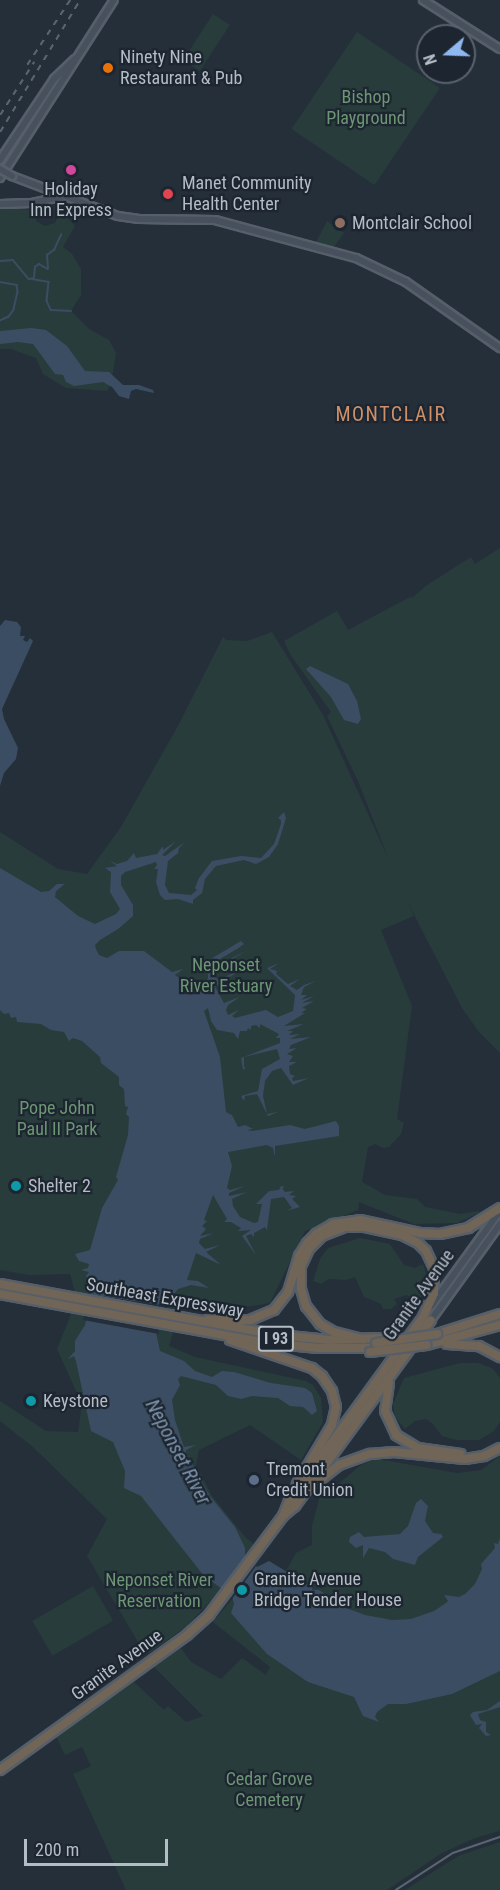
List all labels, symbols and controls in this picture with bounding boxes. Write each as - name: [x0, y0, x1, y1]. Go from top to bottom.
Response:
- north arrow: [416, 24, 476, 84]
- place label: Ninety Nine Restaurant & Pub: [120, 47, 242, 90]
- text: N: [420, 52, 441, 67]
- marker: Ninety Nine Restaurant & Pub: [101, 61, 115, 75]
- park label: Bishop Playground: [326, 87, 406, 130]
- marker: Holiday Inn Express: [64, 163, 78, 177]
- place label: Manet Community Health Center: [182, 173, 312, 216]
- place label: Holiday Inn Express: [30, 179, 112, 222]
- marker: Manet Community Health Center: [159, 185, 177, 203]
- place label: Montclair School: [352, 212, 472, 234]
- marker: Montclair School: [333, 216, 347, 230]
- district label: MONTCLAIR: [335, 402, 447, 426]
- park label: Neponset River Estuary: [180, 955, 272, 998]
- park label: Pope John Paul II Park: [17, 1098, 97, 1140]
- place label: Shelter 2: [28, 1175, 91, 1197]
- marker: Shelter 2: [9, 1179, 23, 1193]
- street label: Granite Avenue: [379, 1245, 459, 1345]
- street label: Southeast Expressway: [85, 1274, 245, 1322]
- road number: I 93: [256, 1326, 296, 1352]
- place label: Keystone: [43, 1390, 108, 1412]
- marker: Keystone: [24, 1394, 38, 1408]
- water label: Neponset River: [140, 1395, 216, 1509]
- place label: Tremont Credit Union: [266, 1459, 353, 1502]
- marker: Tremont Credit Union: [247, 1473, 261, 1487]
- place label: Granite Avenue Bridge Tender House: [254, 1569, 402, 1612]
- park label: Neponset River Reservation: [105, 1570, 213, 1612]
- marker: Granite Avenue Bridge Tender House: [235, 1583, 249, 1597]
- street label: Granite Avenue: [67, 1625, 167, 1705]
- park label: Cedar Grove Cemetery: [226, 1769, 312, 1812]
- scale bar: [27, 1827, 171, 1865]
- text: 200 m: [35, 1839, 79, 1860]

